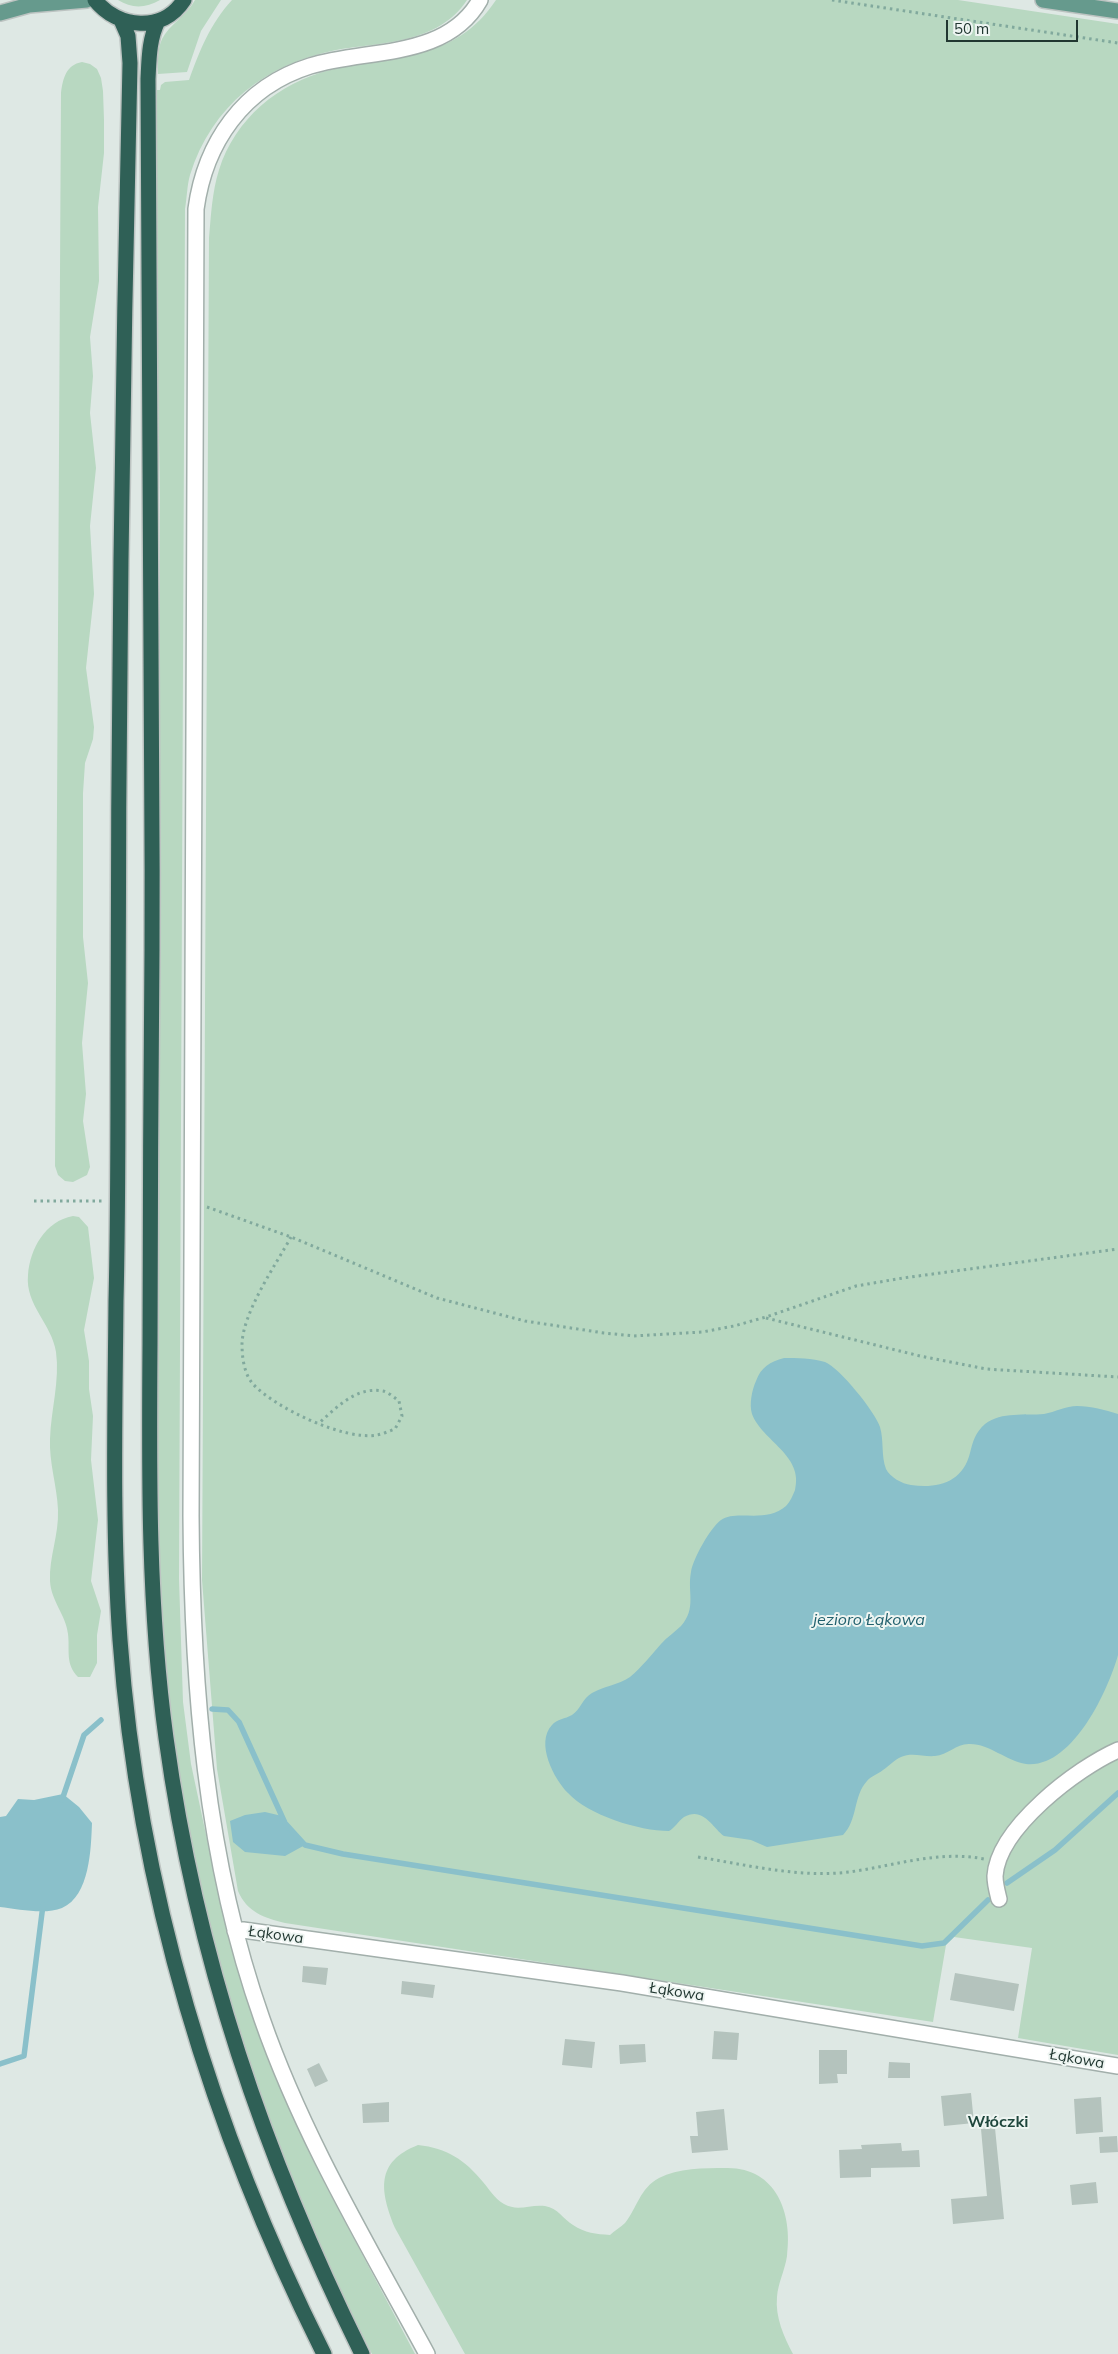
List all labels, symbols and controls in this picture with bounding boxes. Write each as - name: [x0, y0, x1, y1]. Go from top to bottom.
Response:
- scale bar: [948, 10, 1080, 42]
- text: 50 m: [954, 19, 989, 38]
- water label: jezioro Łąkowa: [813, 1610, 925, 1630]
- street label: Łąkowa: [247, 1922, 305, 1948]
- street label: Łąkowa: [648, 1979, 706, 2005]
- street label: Łąkowa: [1048, 2045, 1106, 2073]
- district label: Włóczki: [967, 2112, 1029, 2132]

